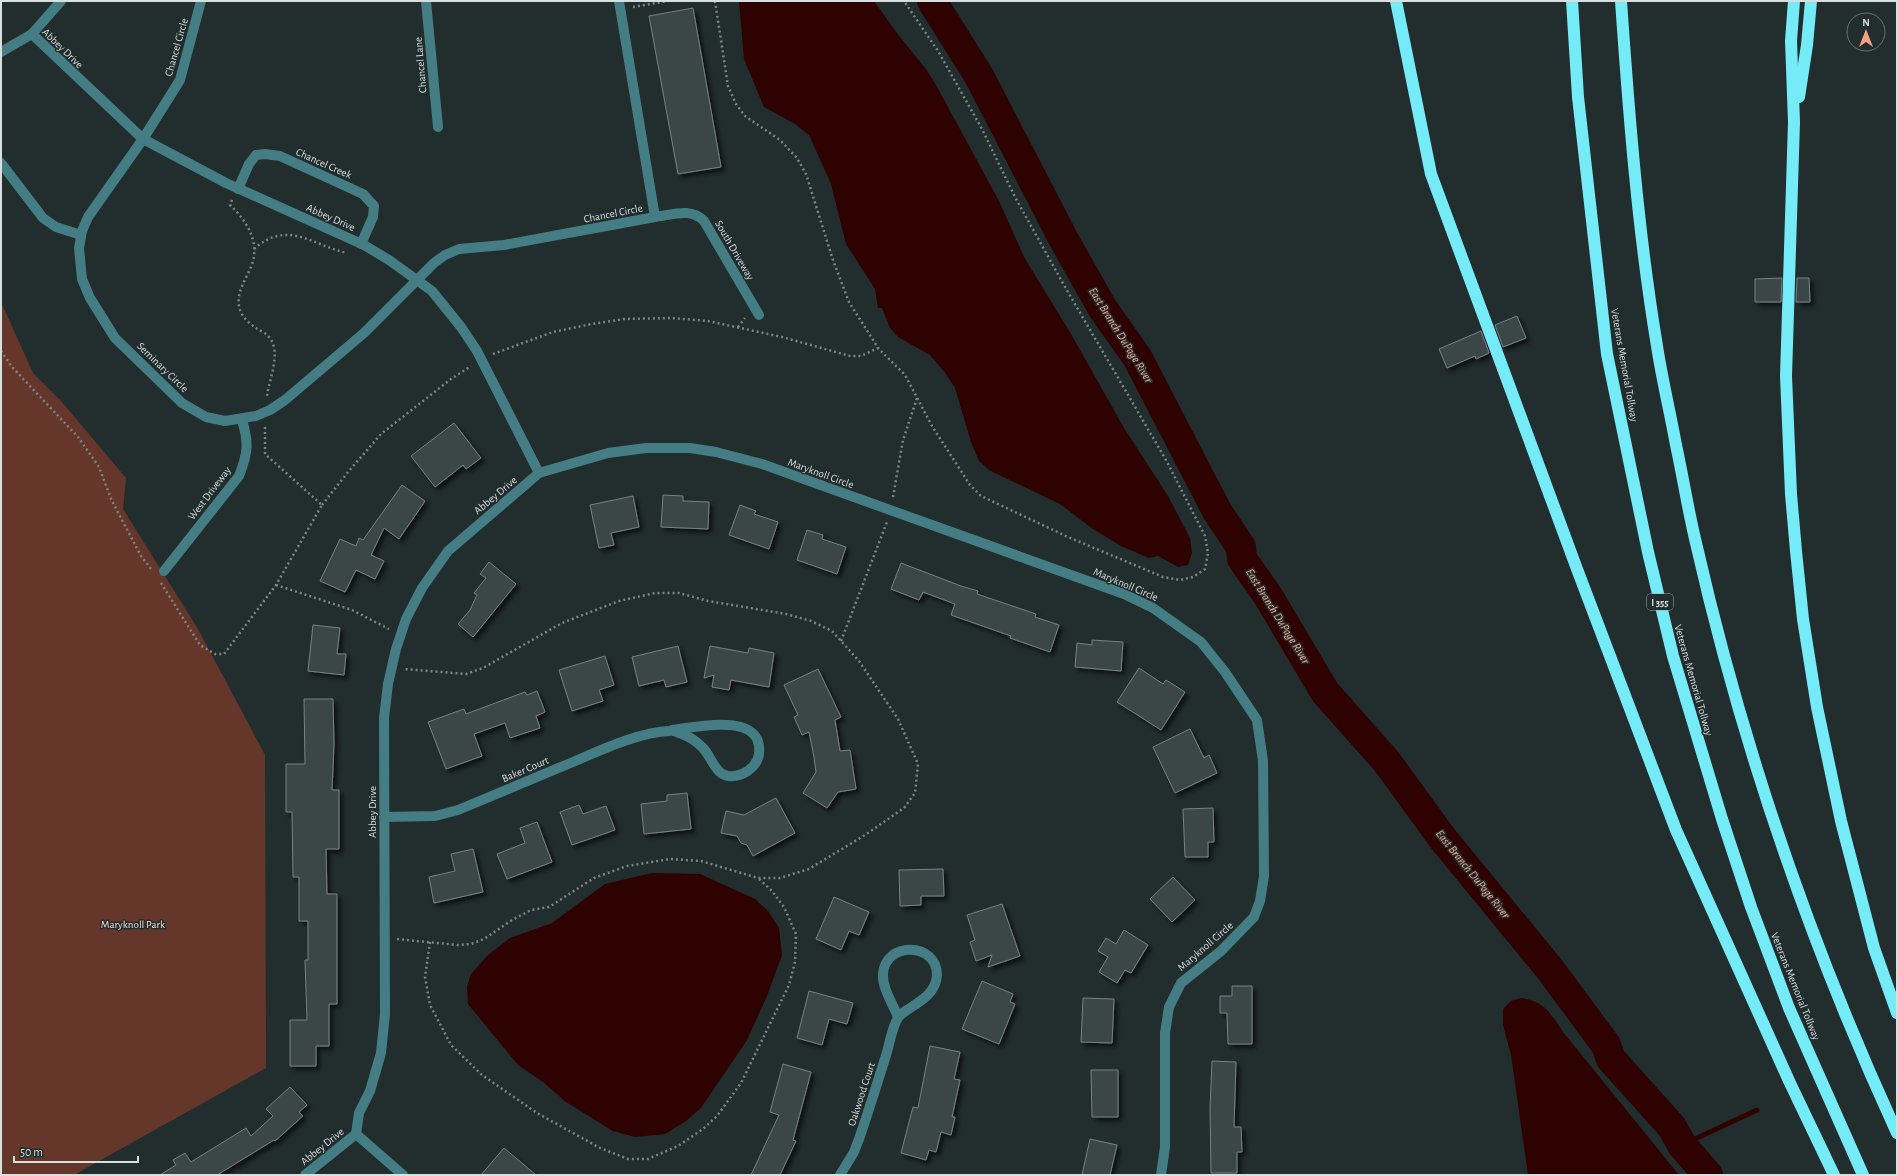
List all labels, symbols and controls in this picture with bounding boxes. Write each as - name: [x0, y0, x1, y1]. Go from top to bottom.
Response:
- north arrow: [1846, 12, 1886, 52]
- street label: Chancel Circle: [163, 17, 190, 77]
- text: N: [1862, 17, 1870, 28]
- street label: Abbey Drive: [40, 26, 85, 70]
- street label: Chancel Lane: [413, 36, 428, 93]
- street label: Chancel Creek: [294, 146, 354, 181]
- street label: Abbey Drive: [305, 202, 357, 233]
- street label: Chancel Circle: [583, 202, 644, 225]
- street label: South Driveway: [713, 219, 756, 282]
- water label: East Branch DuPage River: [1087, 285, 1156, 386]
- street label: Veterans Memorial Tollway: [1609, 307, 1640, 423]
- street label: Seminary Circle: [135, 340, 190, 394]
- street label: Maryknoll Circle: [786, 456, 855, 490]
- street label: West Driveway: [186, 464, 233, 522]
- street label: Abbey Drive: [472, 474, 519, 516]
- street label: Maryknoll Circle: [1092, 566, 1160, 603]
- water label: East Branch DuPage River: [1244, 566, 1313, 667]
- road number: I 355: [1647, 594, 1673, 610]
- street label: Veterans Memorial Tollway: [1672, 623, 1715, 737]
- street label: Baker Court: [500, 754, 551, 784]
- street label: Abbey Drive: [367, 786, 378, 838]
- water label: East Branch DuPage River: [1434, 828, 1513, 921]
- park label: Maryknoll Park: [101, 919, 165, 930]
- street label: Maryknoll Circle: [1176, 920, 1235, 973]
- street label: Veterans Memorial Tollway: [1769, 931, 1822, 1042]
- street label: Oakwood Court: [846, 1061, 877, 1127]
- street label: Abbey Drive: [299, 1126, 346, 1167]
- scale bar: [14, 1138, 138, 1164]
- text: 50 m: [20, 1146, 43, 1158]

